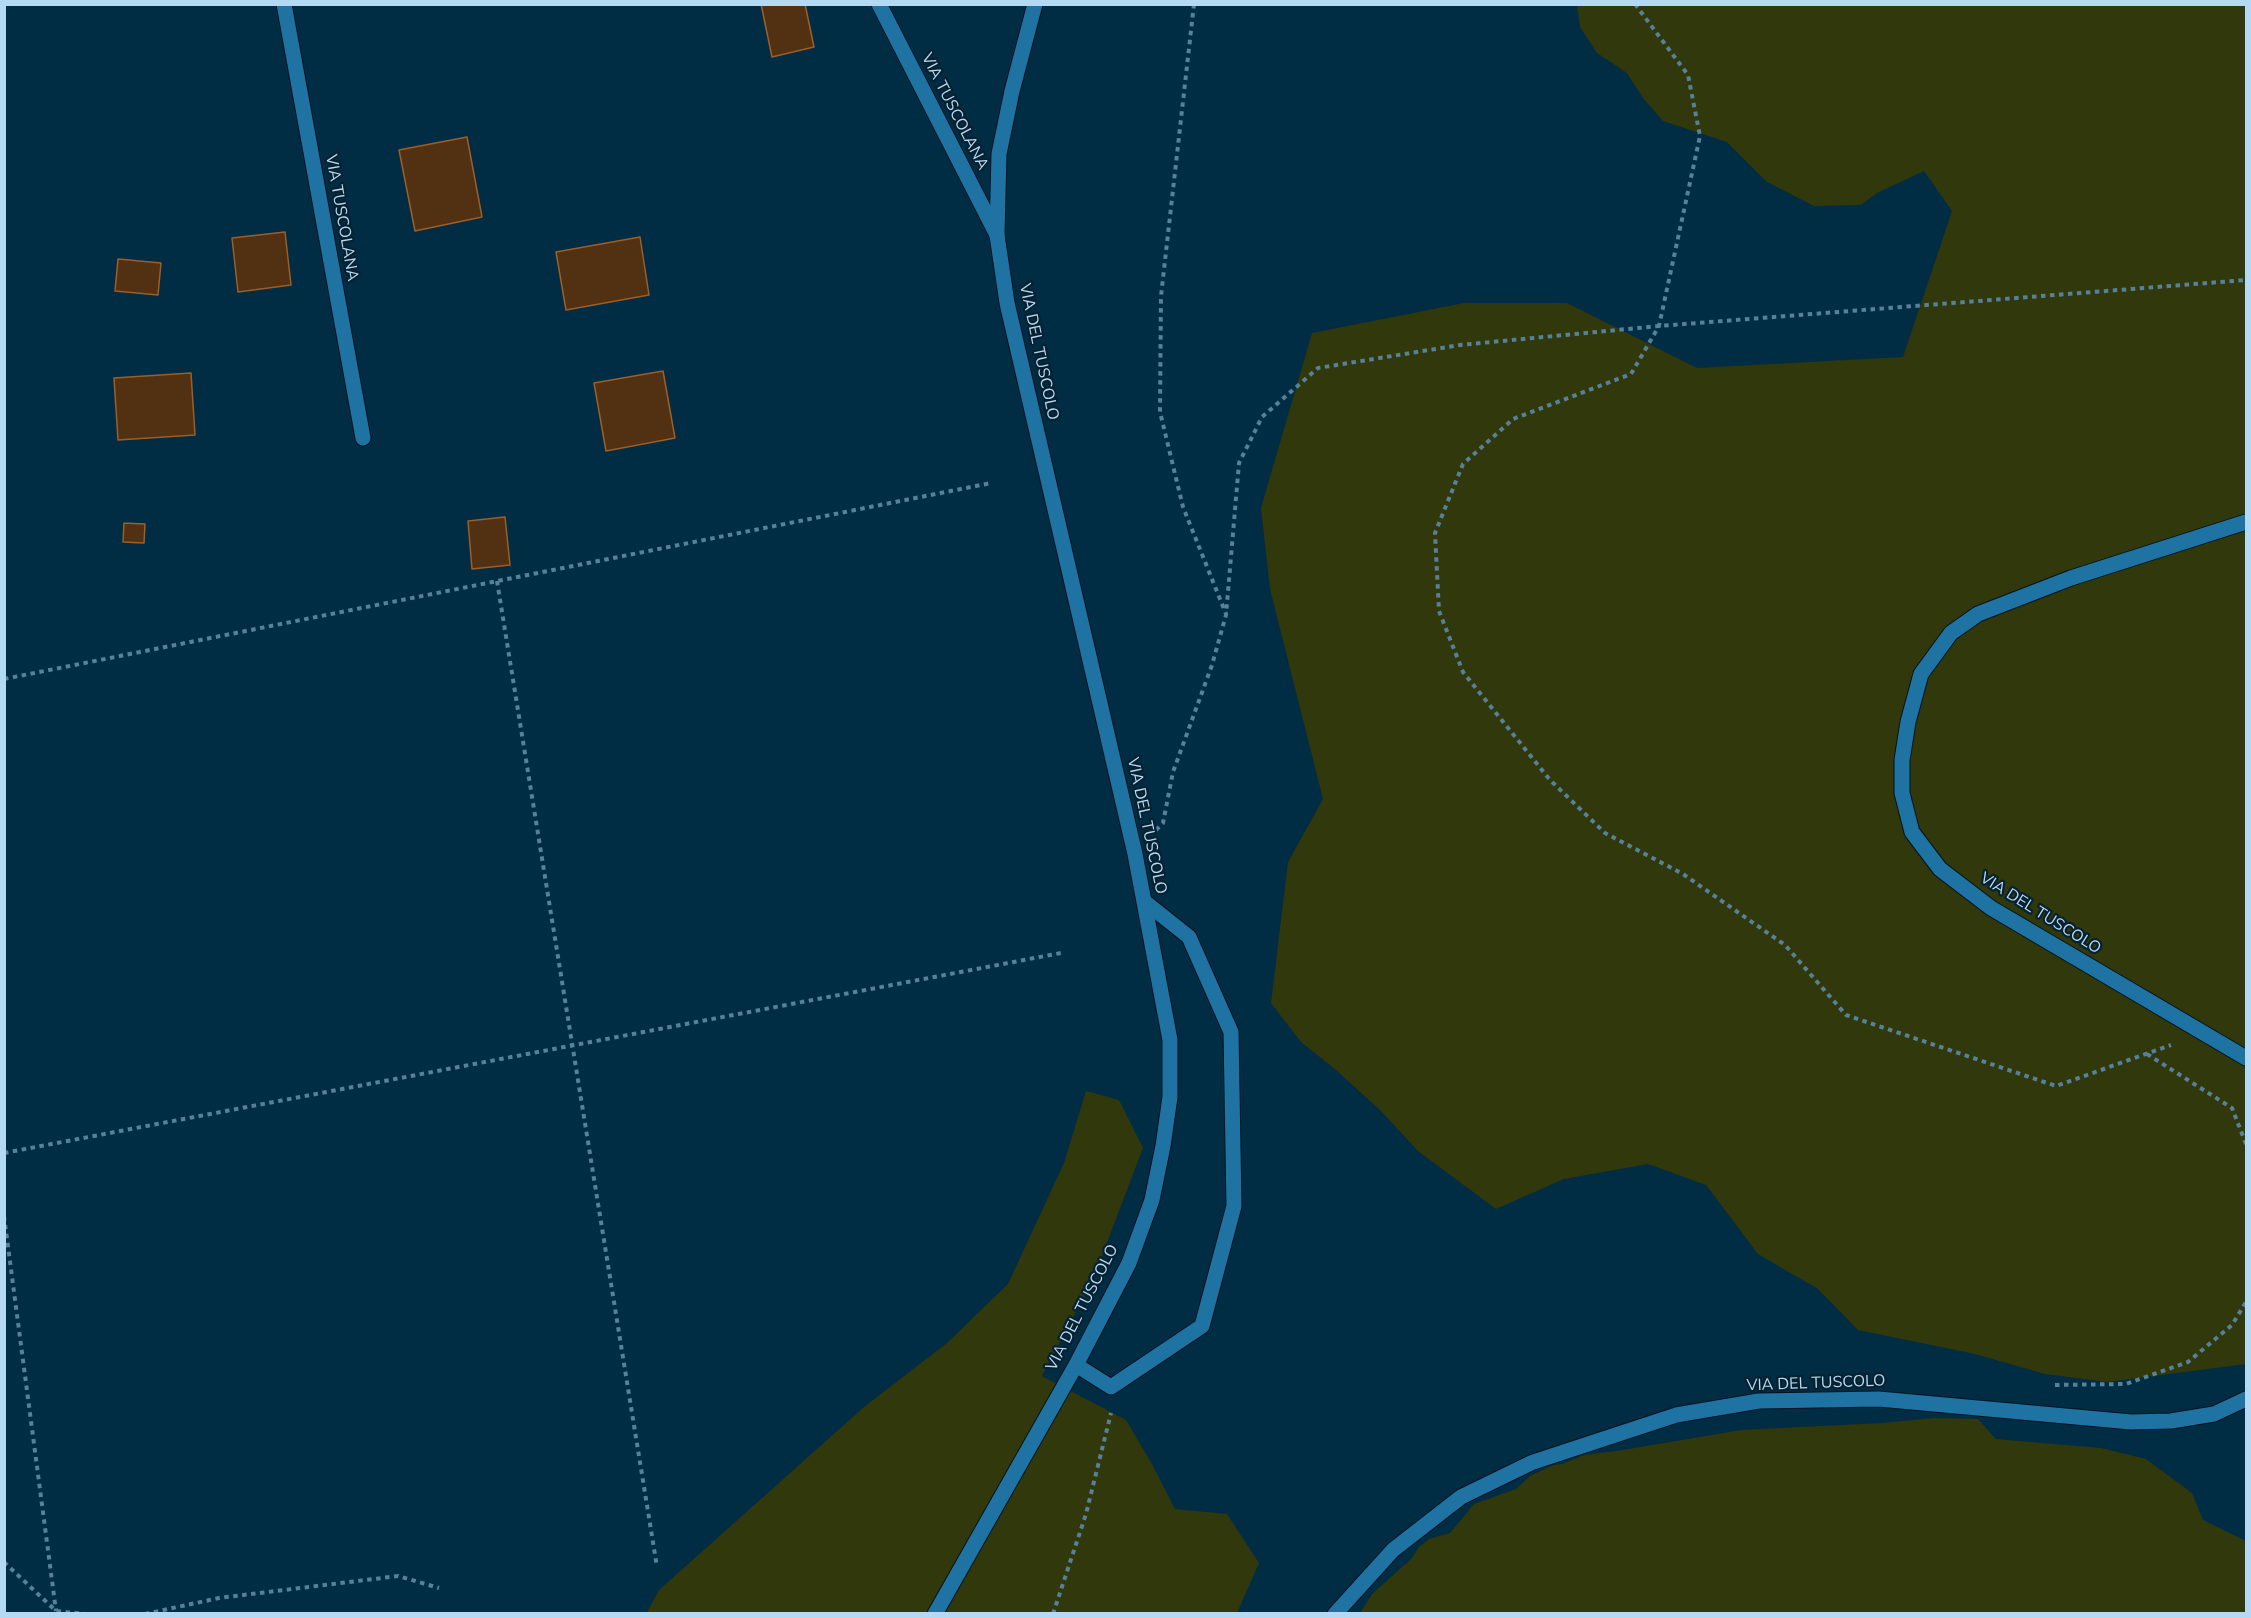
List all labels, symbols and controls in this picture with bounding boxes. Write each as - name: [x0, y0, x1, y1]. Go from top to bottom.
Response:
- street label: VIA TUSCOLANA: [916, 51, 992, 173]
- street label: VIA TUSCOLANA: [320, 153, 362, 283]
- street label: VIA DEL TUSCOLO: [1014, 282, 1062, 422]
- street label: VIA DEL TUSCOLO: [1122, 756, 1170, 896]
- street label: VIA DEL TUSCOLO: [1976, 869, 2104, 959]
- street label: VIA DEL TUSCOLO: [1043, 1242, 1123, 1374]
- street label: VIA DEL TUSCOLO: [1746, 1372, 1886, 1396]

